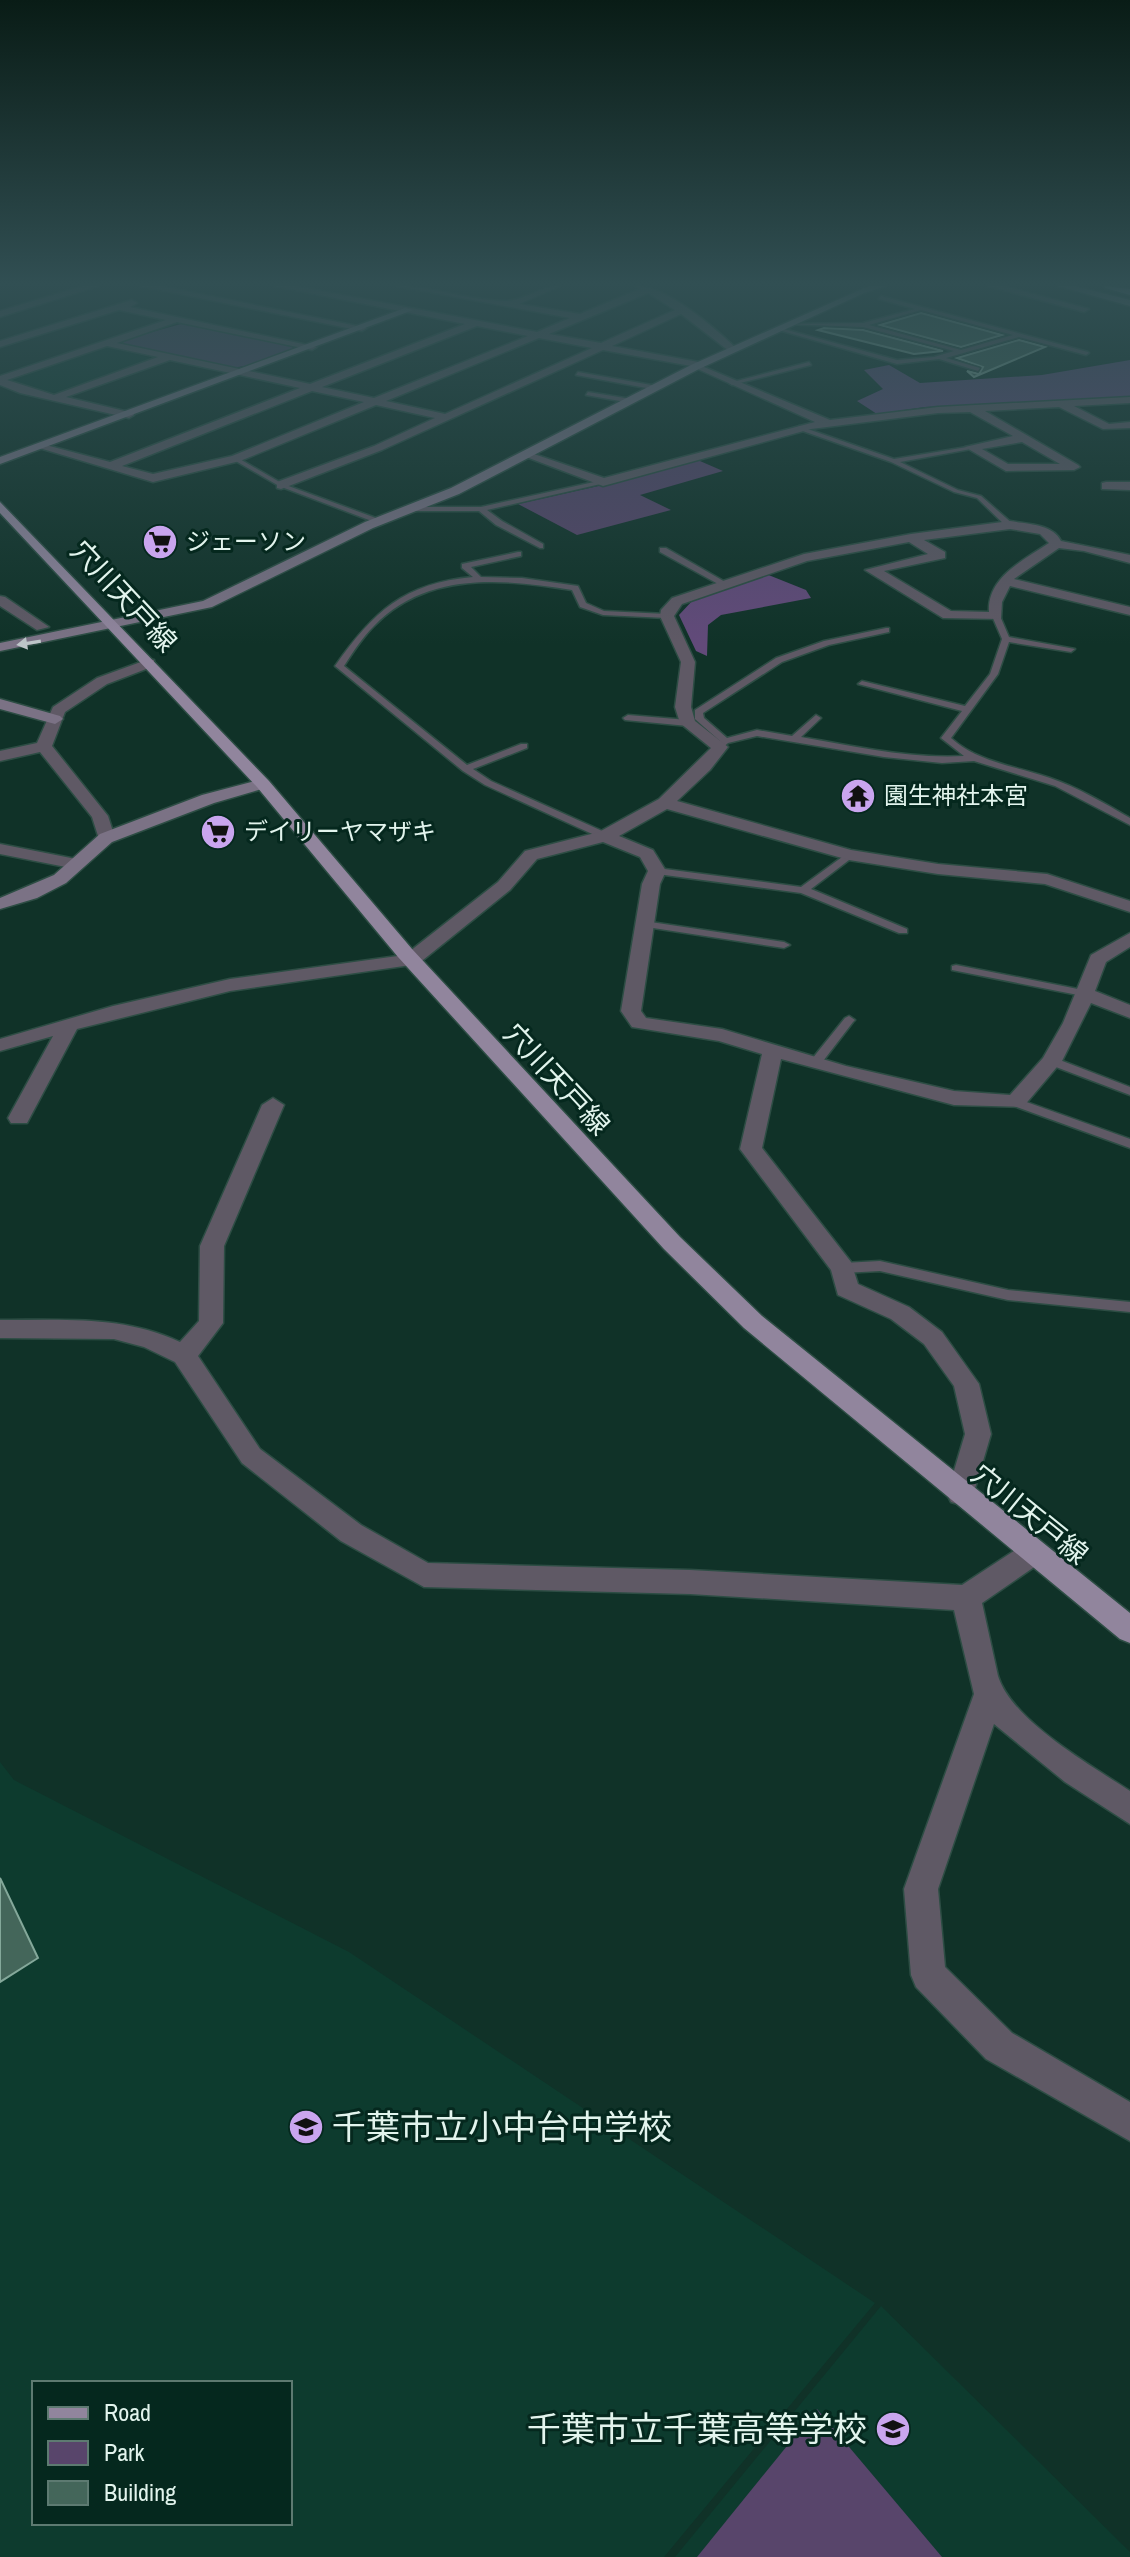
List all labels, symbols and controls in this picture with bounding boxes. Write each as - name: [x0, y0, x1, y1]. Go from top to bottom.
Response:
- supermarket icon: ジェーソン: [141, 523, 179, 561]
- place label: ジェーソン: [186, 525, 306, 557]
- street label: 穴川天戸線: [62, 532, 186, 660]
- one-way arrow: [16, 637, 41, 649]
- temple icon: 園生神社本宮: [839, 777, 877, 815]
- place label: 園生神社本宮: [884, 779, 1028, 811]
- supermarket icon: デイリーヤマザキ: [199, 813, 237, 851]
- place label: デイリーヤマザキ: [244, 815, 436, 847]
- street label: 穴川天戸線: [495, 1015, 619, 1143]
- street label: 穴川天戸線: [964, 1455, 1096, 1573]
- place label: 千葉市立小中台中学校: [332, 2104, 672, 2150]
- school or university icon: 千葉市立小中台中学校: [287, 2108, 325, 2146]
- legend: [32, 2381, 292, 2525]
- text: Road: [104, 2396, 151, 2428]
- place label: 千葉市立千葉高等学校: [527, 2406, 867, 2452]
- school or university icon: 千葉市立千葉高等学校: [874, 2410, 912, 2448]
- text: Park: [104, 2436, 145, 2468]
- text: Building: [104, 2476, 176, 2508]

